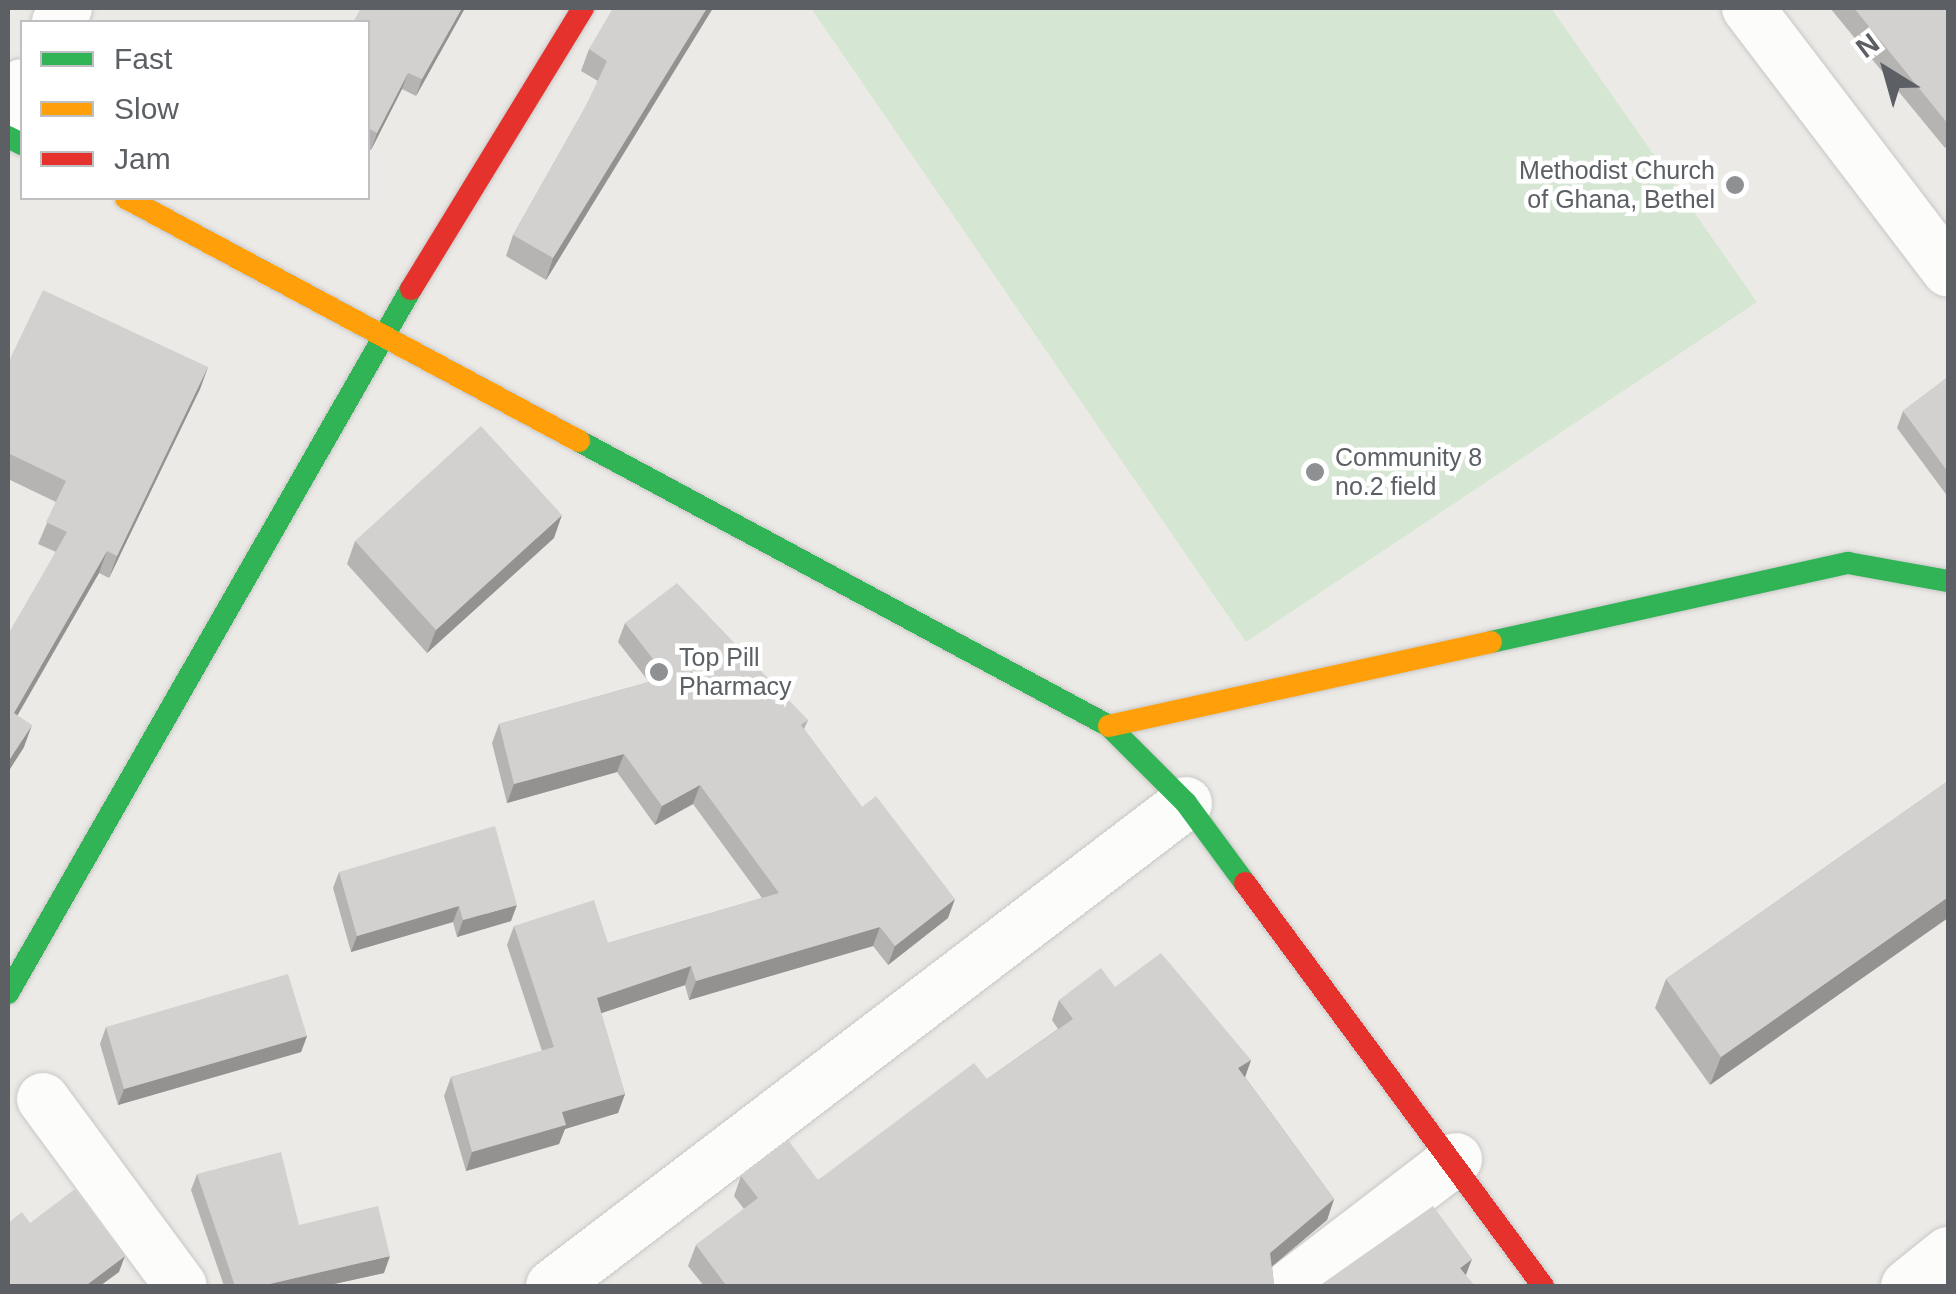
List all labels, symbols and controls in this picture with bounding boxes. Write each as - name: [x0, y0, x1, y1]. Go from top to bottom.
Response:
- legend: [20, 20, 370, 200]
- north arrow: [1836, 20, 1936, 120]
- text: N: [1850, 27, 1885, 64]
- text: Fast: [114, 42, 172, 75]
- text: Slow: [114, 92, 179, 125]
- text: Jam: [114, 142, 171, 175]
- place label: Methodist Church of Ghana, Bethel: [1519, 156, 1715, 215]
- marker: Methodist Church of Ghana, Bethel: [1724, 174, 1746, 196]
- place label: Community 8 no.2 field: [1335, 443, 1482, 502]
- marker: Community 8 no.2 field: [1304, 461, 1326, 483]
- place label: Top Pill Pharmacy: [679, 643, 792, 702]
- marker: Top Pill Pharmacy: [648, 661, 670, 683]

